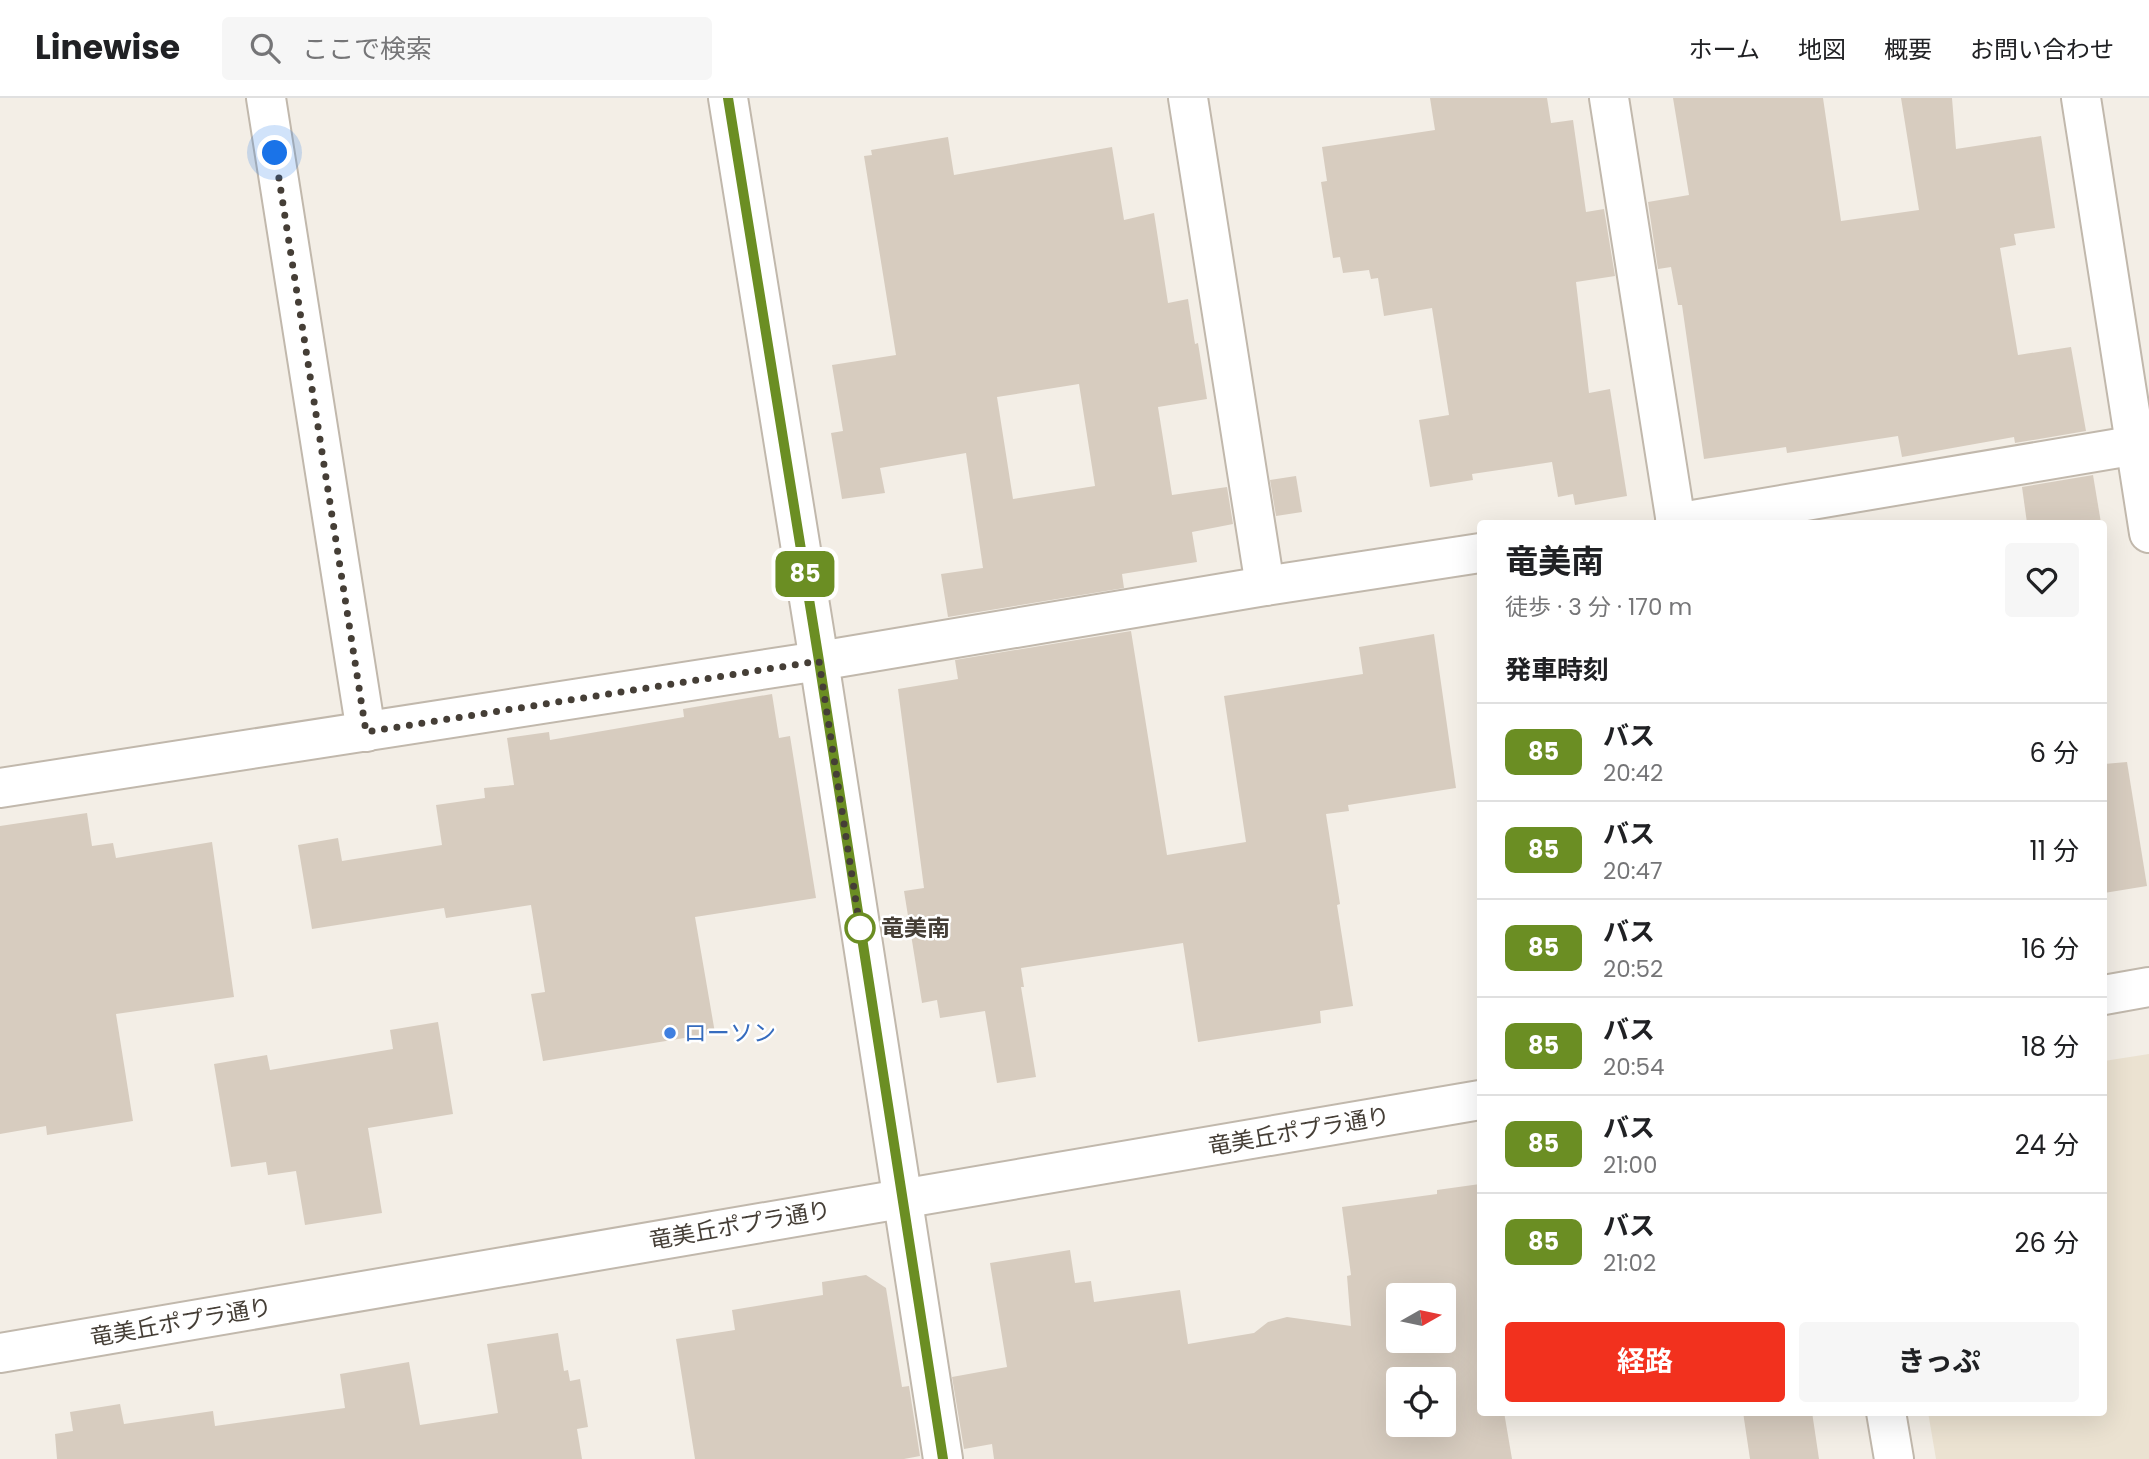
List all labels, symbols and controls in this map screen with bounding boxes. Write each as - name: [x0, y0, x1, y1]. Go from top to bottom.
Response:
- search box: [222, 17, 712, 80]
- text: Linewise: [35, 24, 180, 71]
- icon: search: [246, 29, 284, 67]
- text: ここで検索: [302, 31, 432, 67]
- text: ホーム: [1689, 33, 1760, 66]
- text: 地図: [1798, 33, 1846, 66]
- text: 概要: [1884, 33, 1932, 66]
- text: お問い合わせ: [1970, 33, 2114, 66]
- your location: [257, 135, 292, 170]
- text: 竜美南: [1505, 538, 1604, 585]
- button: heart: [2005, 543, 2079, 617]
- line badge: 85: [774, 551, 836, 597]
- text: 85: [789, 557, 821, 590]
- text: 徒歩 · 3 分 · 170 m: [1505, 591, 1692, 623]
- text: 発車時刻: [1505, 652, 1609, 688]
- text: バス: [1603, 718, 1655, 754]
- text: 85: [1528, 735, 1559, 768]
- text: 6 分: [2030, 735, 2079, 771]
- text: 20:42: [1603, 757, 1663, 789]
- text: バス: [1603, 816, 1655, 852]
- text: 85: [1528, 833, 1559, 866]
- text: 11 分: [2029, 833, 2079, 869]
- text: 20:47: [1603, 855, 1663, 887]
- place label: 竜美南: [881, 912, 950, 944]
- marker: 竜美南: [845, 913, 875, 943]
- text: バス: [1603, 914, 1655, 950]
- text: 85: [1528, 931, 1559, 964]
- text: 16 分: [2021, 931, 2079, 967]
- text: 20:52: [1603, 953, 1663, 985]
- text: バス: [1603, 1012, 1655, 1048]
- place label: ローソン: [684, 1017, 776, 1049]
- marker: ローソン: [662, 1025, 678, 1041]
- text: 85: [1528, 1029, 1559, 1062]
- text: 18 分: [2021, 1029, 2079, 1065]
- text: 20:54: [1603, 1051, 1664, 1083]
- street label: 竜美丘ポプラ通り: [1206, 1099, 1392, 1163]
- text: バス: [1603, 1110, 1655, 1146]
- text: 85: [1528, 1127, 1559, 1160]
- text: 24 分: [2015, 1127, 2079, 1163]
- text: 21:00: [1603, 1149, 1657, 1181]
- street label: 竜美丘ポプラ通り: [647, 1193, 833, 1257]
- text: バス: [1603, 1208, 1655, 1244]
- text: 85: [1528, 1225, 1559, 1258]
- text: 26 分: [2015, 1225, 2079, 1261]
- text: 21:02: [1603, 1247, 1656, 1279]
- north arrow: [1386, 1283, 1456, 1353]
- map controls: [1386, 1283, 1456, 1437]
- street label: 竜美丘ポプラ通り: [88, 1290, 274, 1354]
- button: 経路: [1505, 1322, 1785, 1402]
- button: きっぷ: [1799, 1322, 2079, 1402]
- button: locate: [1386, 1367, 1456, 1437]

